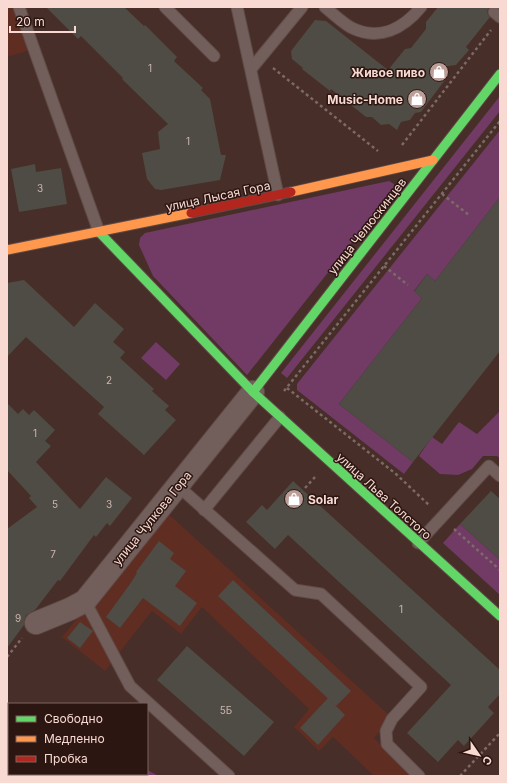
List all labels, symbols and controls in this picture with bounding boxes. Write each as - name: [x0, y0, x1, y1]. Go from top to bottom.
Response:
- scale bar: [10, 8, 75, 34]
- text: 20 m: [16, 14, 45, 29]
- shop icon: Живое пиво: [428, 61, 450, 83]
- house number: 1: [148, 62, 152, 74]
- place label: Живое пиво: [351, 65, 425, 80]
- shop icon: Music-Home: [406, 88, 428, 110]
- place label: Music-Home: [327, 92, 403, 107]
- house number: 1: [186, 135, 190, 147]
- street label: улица Челюскинцев: [325, 175, 409, 277]
- street label: улица Лысая Гора: [164, 178, 272, 214]
- house number: 3: [37, 182, 43, 194]
- house number: 2: [106, 374, 112, 386]
- house number: 1: [33, 427, 37, 439]
- street label: улица Льва Толстого: [333, 449, 435, 543]
- street label: улица Чулкова Гора: [109, 468, 195, 568]
- shop icon: Solar: [283, 488, 305, 510]
- place label: Solar: [308, 492, 338, 507]
- house number: 5: [52, 498, 58, 510]
- house number: 3: [106, 498, 112, 510]
- house number: 7: [50, 548, 56, 560]
- house number: 1: [399, 603, 403, 615]
- house number: 9: [15, 612, 21, 624]
- legend: [8, 703, 148, 775]
- house number: 5Б: [220, 704, 232, 716]
- text: Свободно: [44, 711, 103, 726]
- text: Медленно: [44, 731, 105, 746]
- north arrow: [459, 735, 499, 775]
- text: Пробка: [44, 751, 88, 766]
- text: С: [479, 753, 495, 768]

